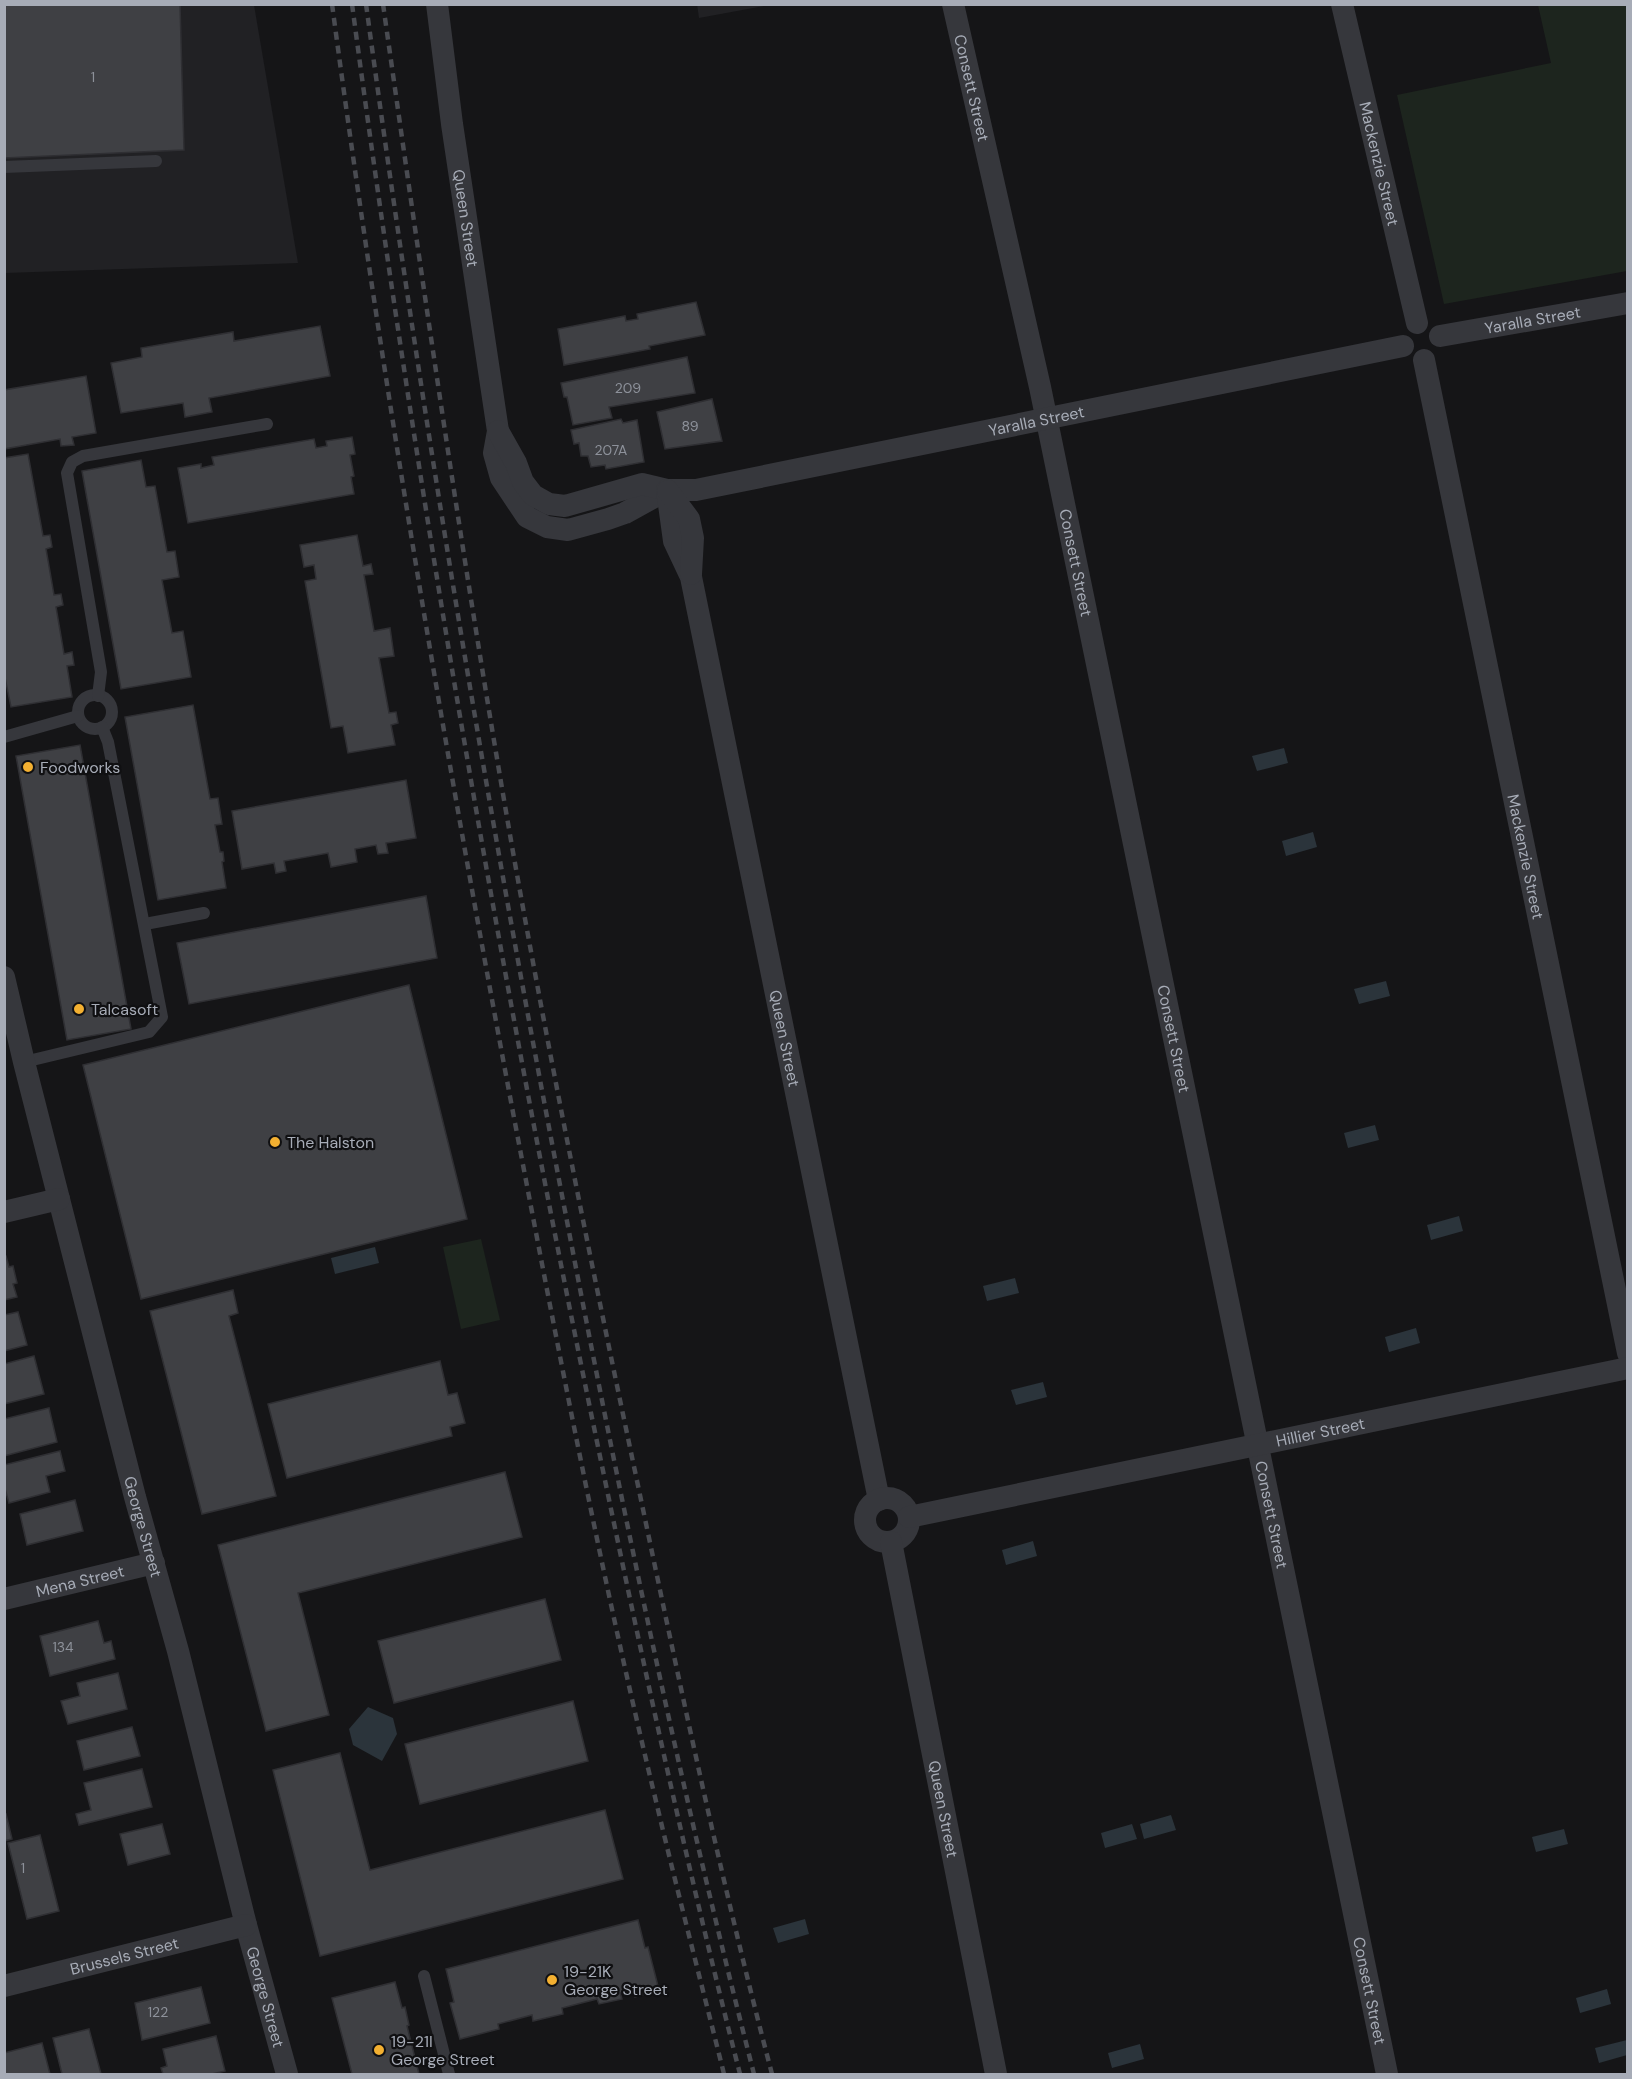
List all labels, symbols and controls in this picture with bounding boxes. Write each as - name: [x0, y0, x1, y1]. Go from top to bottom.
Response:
- street label: Consett Street: [950, 32, 994, 143]
- house number: 1: [91, 68, 95, 86]
- street label: Mackenzie Street: [1355, 99, 1404, 228]
- street label: Queen Street: [448, 168, 484, 268]
- street label: Yaralla Street: [1483, 301, 1582, 338]
- house number: 209: [615, 379, 641, 397]
- street label: Yaralla Street: [987, 401, 1086, 441]
- house number: 89: [682, 417, 699, 435]
- house number: 207A: [595, 441, 627, 459]
- street label: Consett Street: [1055, 507, 1097, 618]
- place label: Foodworks: [40, 757, 120, 778]
- marker: Foodworks: [21, 760, 35, 774]
- street label: Mackenzie Street: [1503, 792, 1549, 921]
- street label: Consett Street: [1153, 983, 1195, 1094]
- street label: Queen Street: [765, 988, 805, 1089]
- place label: Talcasoft: [91, 999, 158, 1020]
- marker: Talcasoft: [72, 1002, 86, 1016]
- place label: The Halston: [287, 1132, 374, 1153]
- marker: The Halston: [268, 1135, 282, 1149]
- street label: Hillier Street: [1274, 1412, 1367, 1451]
- street label: Consett Street: [1251, 1459, 1293, 1570]
- street label: George Street: [120, 1474, 167, 1579]
- street label: Mena Street: [34, 1560, 126, 1602]
- house number: 134: [52, 1638, 74, 1656]
- street label: Queen Street: [924, 1758, 964, 1859]
- house number: 1: [21, 1859, 25, 1877]
- street label: Brussels Street: [68, 1932, 181, 1979]
- street label: Consett Street: [1349, 1935, 1391, 2046]
- street label: George Street: [242, 1944, 290, 2050]
- place label: 19-21K George Street: [564, 1961, 668, 2000]
- marker: 19-21K George Street: [545, 1973, 559, 1987]
- house number: 122: [148, 2003, 168, 2021]
- place label: 19-21I George Street: [391, 2031, 495, 2070]
- marker: 19-21I George Street: [372, 2043, 386, 2057]

